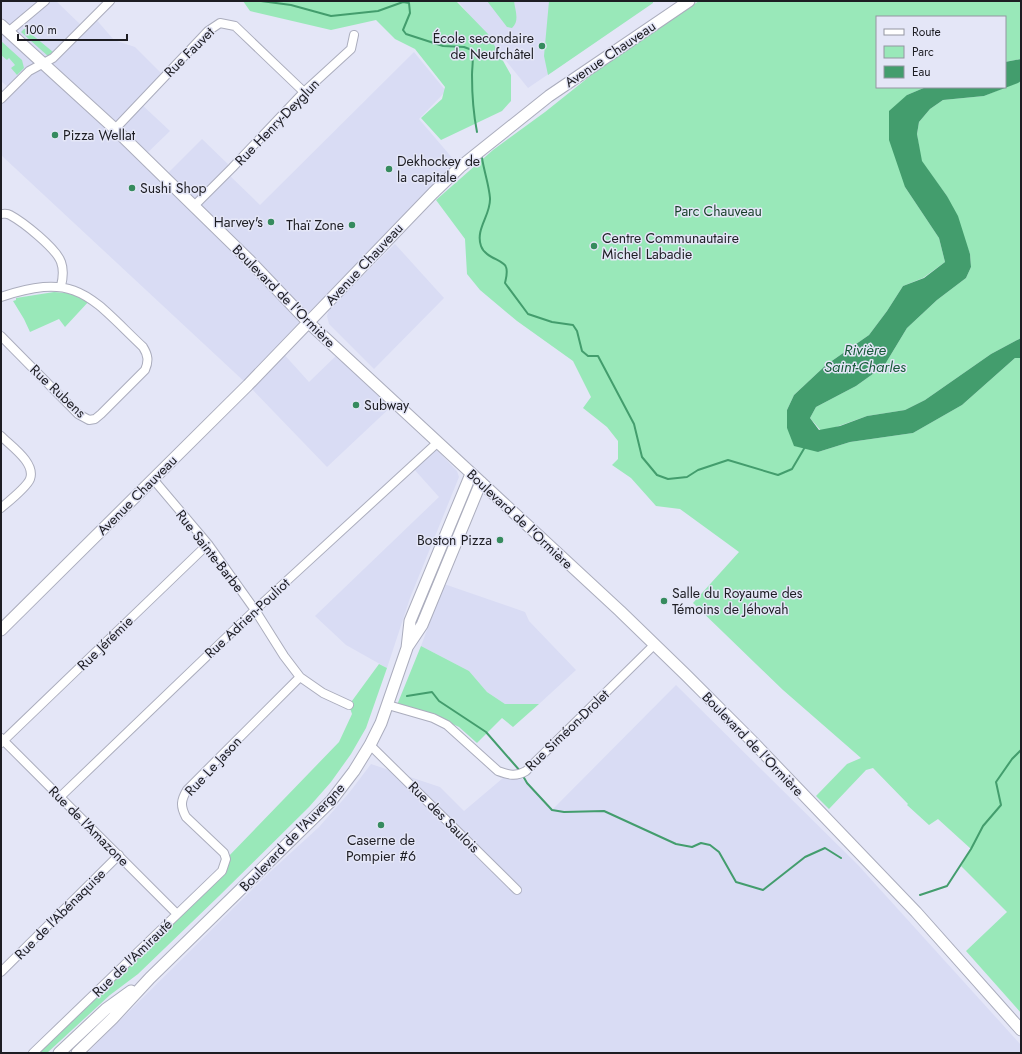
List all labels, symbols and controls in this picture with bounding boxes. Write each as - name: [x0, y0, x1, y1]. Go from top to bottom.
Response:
- scale bar: [18, 16, 127, 42]
- street label: Avenue Chauveau: [560, 16, 660, 92]
- legend: [876, 16, 1006, 88]
- text: 100 m: [24, 21, 57, 39]
- street label: Rue Fauvet: [159, 22, 219, 82]
- text: Route: [912, 23, 941, 41]
- place label: École secondaire de Neufchâtel: [433, 28, 534, 64]
- marker: École secondaire de Neufchâtel: [537, 41, 547, 51]
- text: Parc: [912, 43, 934, 61]
- text: Eau: [912, 63, 931, 81]
- street label: Rue Henry-Deyglun: [230, 74, 324, 170]
- place label: Pizza Wellat: [63, 125, 136, 145]
- marker: Pizza Wellat: [50, 130, 60, 140]
- place label: Dekhockey de la capitale: [397, 151, 480, 187]
- marker: Dekhockey de la capitale: [384, 164, 394, 174]
- place label: Sushi Shop: [140, 178, 207, 198]
- marker: Sushi Shop: [127, 183, 137, 193]
- park label: Parc Chauveau: [674, 201, 762, 221]
- place label: Harvey's: [214, 212, 263, 232]
- place label: Thaï Zone: [286, 215, 344, 235]
- marker: Harvey's: [266, 217, 276, 227]
- street label: Avenue Chauveau: [321, 218, 407, 310]
- marker: Thaï Zone: [347, 220, 357, 230]
- place label: Centre Communautaire Michel Labadie: [602, 228, 739, 264]
- street label: Boulevard de l'Ormière: [228, 240, 340, 352]
- marker: Centre Communautaire Michel Labadie: [589, 241, 599, 251]
- water label: Rivière Saint-Charles: [824, 339, 906, 378]
- street label: Rue Rubens: [26, 360, 91, 422]
- place label: Subway: [364, 395, 410, 415]
- marker: Subway: [351, 400, 361, 410]
- street label: Avenue Chauveau: [92, 450, 182, 540]
- street label: Boulevard de l'Ormière: [463, 464, 577, 574]
- street label: Rue Sainte-Barbe: [171, 505, 249, 597]
- place label: Boston Pizza: [417, 530, 492, 550]
- marker: Boston Pizza: [495, 535, 505, 545]
- street label: Rue Adrien-Pouliot: [200, 573, 294, 663]
- place label: Salle du Royaume des Témoins de Jéhovah: [672, 583, 803, 619]
- marker: Salle du Royaume des Témoins de Jéhovah: [659, 596, 669, 606]
- street label: Rue Jérémie: [73, 611, 137, 675]
- street label: Rue Siméon-Drolet: [521, 684, 614, 775]
- street label: Boulevard de l'Ormière: [698, 687, 808, 801]
- street label: Rue Le Jason: [180, 732, 246, 800]
- street label: Rue des Saulois: [404, 777, 484, 857]
- street label: Boulevard de l'Auvergne: [235, 778, 349, 896]
- street label: Rue de l'Amazone: [44, 781, 134, 871]
- marker: Caserne de Pompier #6: [376, 820, 386, 830]
- place label: Caserne de Pompier #6: [346, 830, 416, 866]
- street label: Rue de l'Abénaquise: [10, 864, 110, 964]
- street label: Rue de l'Amirauté: [88, 915, 176, 1001]

